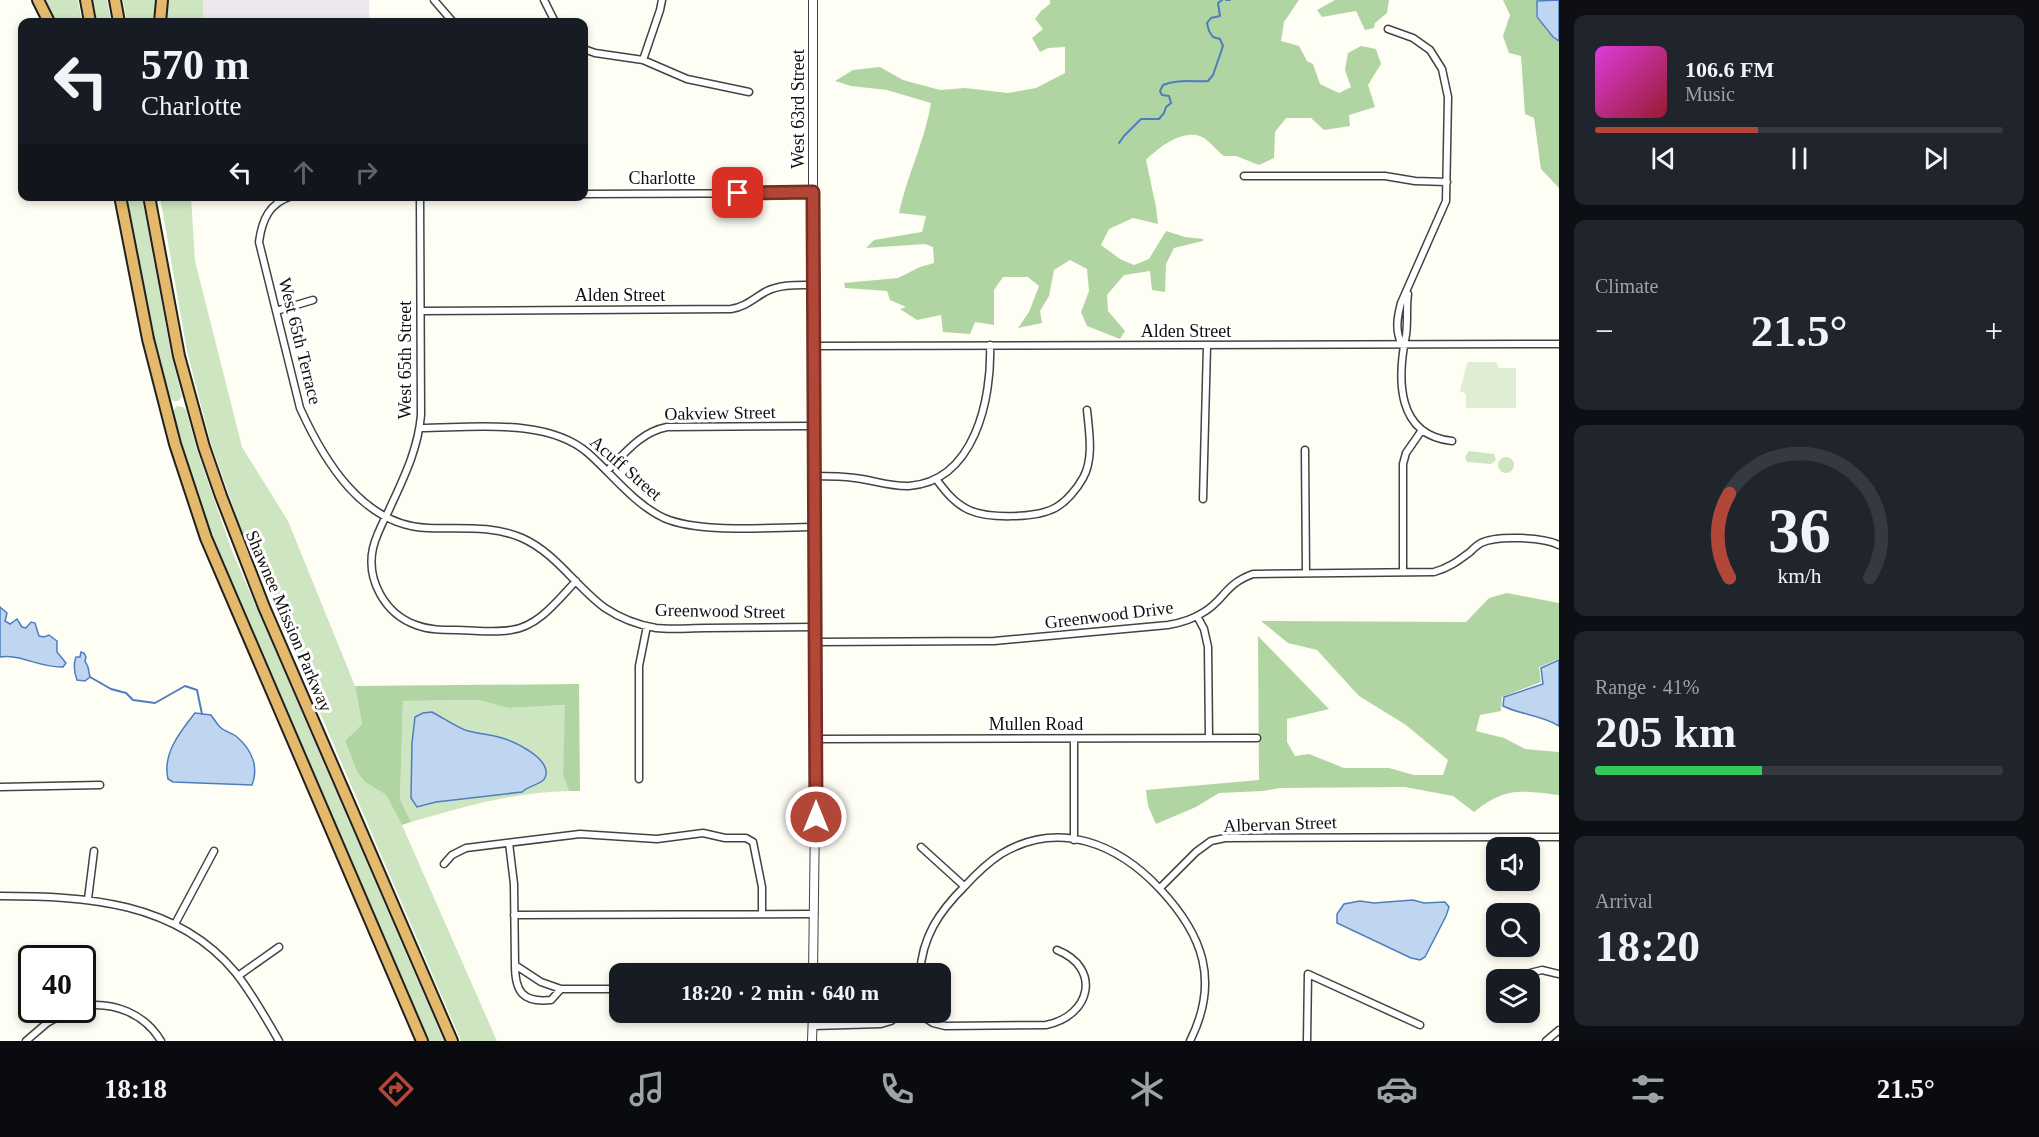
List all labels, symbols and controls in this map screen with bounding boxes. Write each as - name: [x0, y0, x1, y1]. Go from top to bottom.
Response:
- icon: left: [42, 42, 120, 120]
- text: 570 m: [141, 42, 250, 88]
- street label: West 63rd Street: [788, 49, 808, 169]
- text: 106.6 FM: [1685, 57, 1774, 82]
- text: Music: [1685, 83, 1735, 105]
- text: Charlotte: [141, 91, 241, 121]
- icon: previous: [1647, 142, 1680, 175]
- icon: pause: [1783, 142, 1816, 175]
- icon: next: [1919, 142, 1952, 175]
- icon: left: [224, 156, 257, 189]
- icon: ahead: [287, 156, 320, 189]
- icon: right: [350, 156, 383, 189]
- pin: [712, 167, 763, 218]
- street label: Charlotte: [629, 168, 696, 188]
- icon: arrive: [721, 176, 754, 209]
- text: Climate: [1595, 275, 1658, 297]
- street label: West 65th Terrace: [275, 276, 325, 406]
- street label: Alden Street: [575, 285, 665, 305]
- street label: West 65th Street: [395, 301, 415, 419]
- text: 21.5°: [1751, 306, 1847, 356]
- text: −: [1595, 313, 1614, 349]
- text: +: [1984, 313, 2003, 349]
- street label: Alden Street: [1141, 321, 1231, 341]
- street label: Oakview Street: [664, 402, 776, 424]
- street label: Acuff Street: [586, 432, 666, 504]
- text: 36: [1768, 496, 1830, 565]
- street label: Shawnee Mission Parkway: [242, 527, 336, 715]
- text: km/h: [1777, 564, 1821, 588]
- street label: Greenwood Drive: [1044, 597, 1174, 633]
- street label: Greenwood Street: [655, 600, 785, 622]
- text: Range · 41%: [1595, 676, 1699, 698]
- text: 205 km: [1595, 707, 1736, 757]
- street label: Mullen Road: [989, 714, 1083, 734]
- position arrow: [784, 785, 848, 849]
- street label: Albervan Street: [1223, 812, 1337, 836]
- map controls: [1486, 837, 1540, 1023]
- button: sound: [1486, 837, 1540, 891]
- text: Arrival: [1595, 890, 1653, 912]
- button: search: [1486, 903, 1540, 957]
- text: 18:20: [1595, 921, 1700, 971]
- speed limit sign: 40: [18, 945, 96, 1023]
- button: layers: [1486, 969, 1540, 1023]
- text: 18:20 · 2 min · 640 m: [681, 980, 879, 1005]
- icon: directions: [375, 1068, 417, 1110]
- icon: music: [626, 1068, 668, 1110]
- icon: phone: [876, 1068, 918, 1110]
- icon: climate: [1126, 1068, 1168, 1110]
- icon: car: [1376, 1068, 1418, 1110]
- icon: filters: [1627, 1068, 1669, 1110]
- text: 18:18: [104, 1074, 167, 1104]
- text: 21.5°: [1877, 1074, 1935, 1104]

